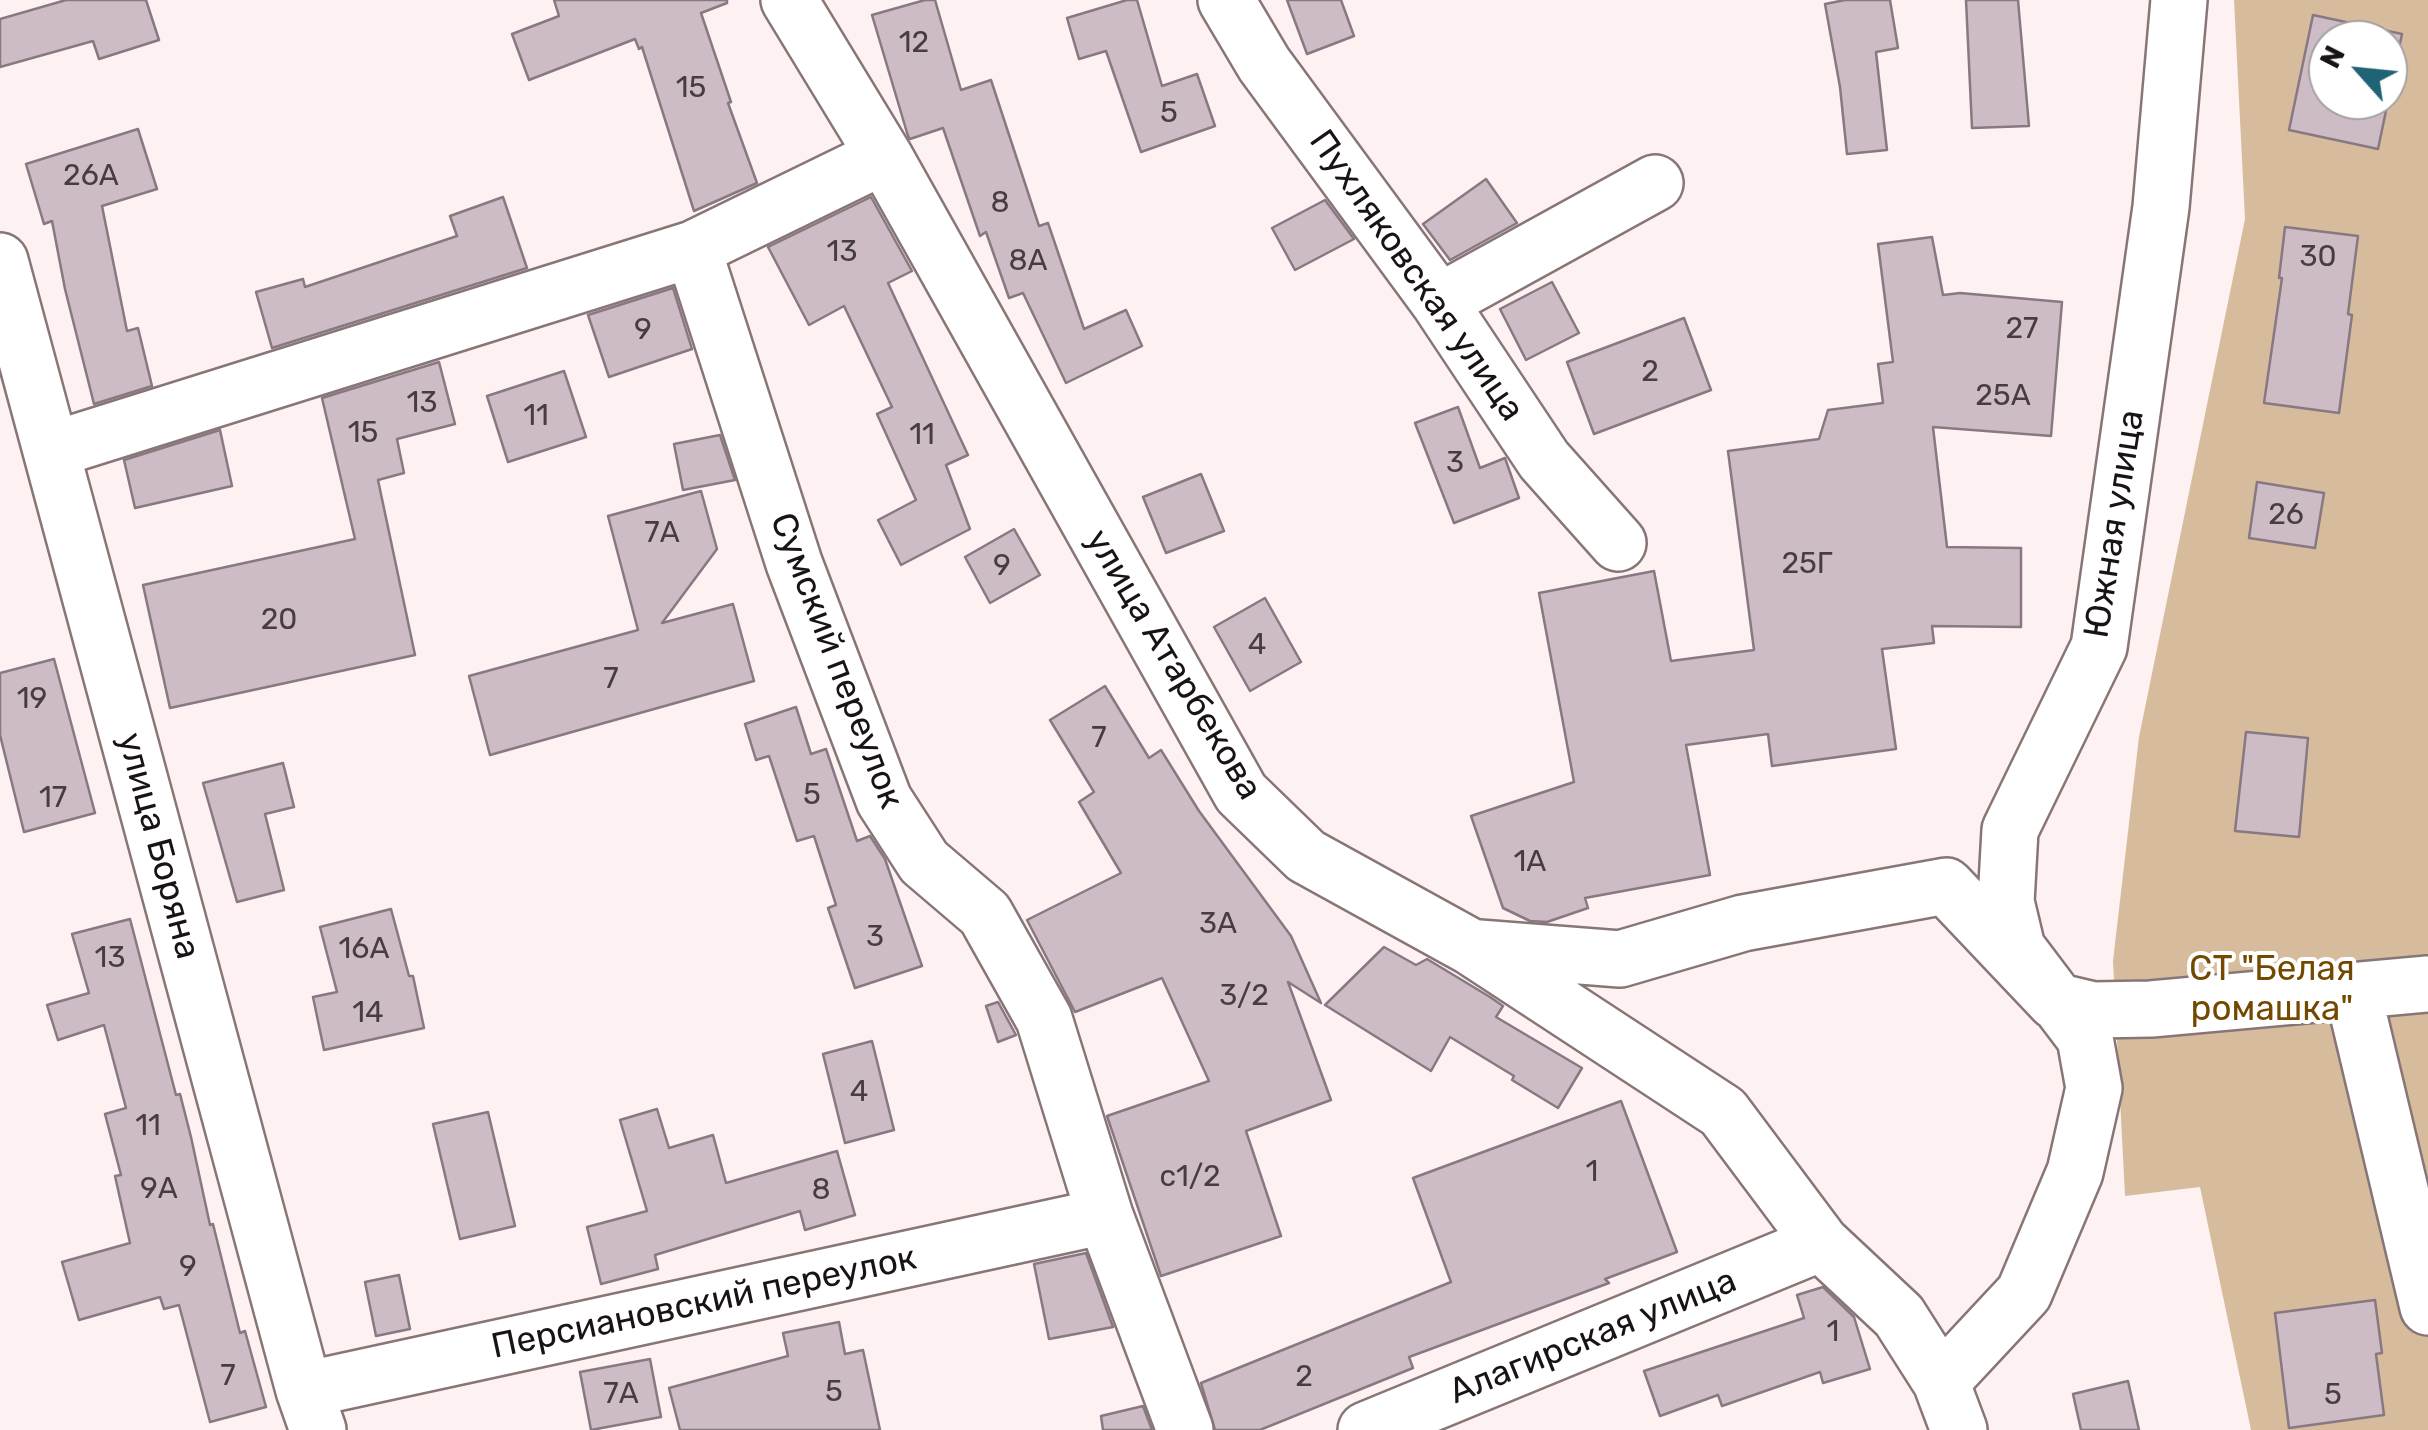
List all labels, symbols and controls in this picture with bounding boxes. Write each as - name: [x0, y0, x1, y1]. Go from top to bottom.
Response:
- north arrow: [2308, 20, 2408, 120]
- house number: 12: [899, 25, 929, 61]
- text: N: [2313, 41, 2352, 74]
- house number: 15: [676, 70, 706, 106]
- house number: 5: [1160, 95, 1178, 131]
- street label: Пухляковская улица: [1300, 122, 1532, 430]
- house number: 26А: [63, 158, 119, 194]
- house number: 8: [990, 185, 1010, 221]
- house number: 13: [827, 234, 857, 270]
- house number: 30: [2299, 239, 2337, 275]
- house number: 8А: [1008, 243, 1048, 279]
- house number: 27: [2006, 311, 2038, 347]
- house number: 9: [634, 312, 652, 348]
- house number: 2: [1641, 354, 1659, 390]
- house number: 25А: [1975, 378, 2031, 414]
- house number: 13: [407, 385, 437, 421]
- house number: 11: [523, 398, 549, 434]
- street label: Южная улица: [2076, 407, 2154, 641]
- house number: 15: [348, 415, 378, 451]
- house number: 11: [909, 417, 935, 453]
- house number: 3: [1446, 445, 1464, 481]
- house number: 26: [2268, 497, 2304, 533]
- street label: Сумский переулок: [760, 507, 912, 815]
- house number: 7А: [644, 515, 680, 551]
- street label: улица Атарбекова: [1076, 522, 1270, 808]
- house number: 25Г: [1781, 546, 1833, 582]
- house number: 9: [993, 548, 1011, 584]
- house number: 20: [261, 602, 297, 638]
- house number: 4: [1248, 627, 1266, 663]
- house number: 7: [603, 661, 619, 697]
- house number: 19: [17, 681, 47, 717]
- house number: 7: [1091, 720, 1107, 756]
- street label: улица Боряна: [108, 728, 208, 964]
- house number: 5: [803, 777, 821, 813]
- house number: 17: [39, 780, 67, 816]
- house number: 1А: [1514, 844, 1546, 880]
- house number: 3А: [1199, 906, 1237, 942]
- house number: 3: [866, 919, 884, 955]
- house number: 16А: [338, 931, 390, 967]
- house number: 13: [95, 940, 125, 976]
- park label: СТ "Белая ромашка": [2189, 949, 2355, 1031]
- house number: 3/2: [1219, 978, 1269, 1014]
- house number: 14: [352, 995, 384, 1031]
- house number: 4: [850, 1074, 868, 1110]
- house number: 11: [135, 1108, 161, 1144]
- house number: 1: [1586, 1154, 1598, 1190]
- house number: с1/2: [1159, 1159, 1221, 1195]
- house number: 9А: [140, 1171, 178, 1207]
- house number: 8: [811, 1172, 831, 1208]
- street label: Персиановский переулок: [488, 1237, 920, 1369]
- house number: 9: [179, 1249, 197, 1285]
- street label: Алагирская улица: [1443, 1260, 1743, 1414]
- house number: 1: [1827, 1314, 1839, 1350]
- house number: 7: [220, 1358, 236, 1394]
- house number: 2: [1295, 1359, 1313, 1395]
- house number: 5: [825, 1374, 843, 1410]
- house number: 7А: [603, 1376, 639, 1412]
- house number: 5: [2324, 1377, 2342, 1413]

